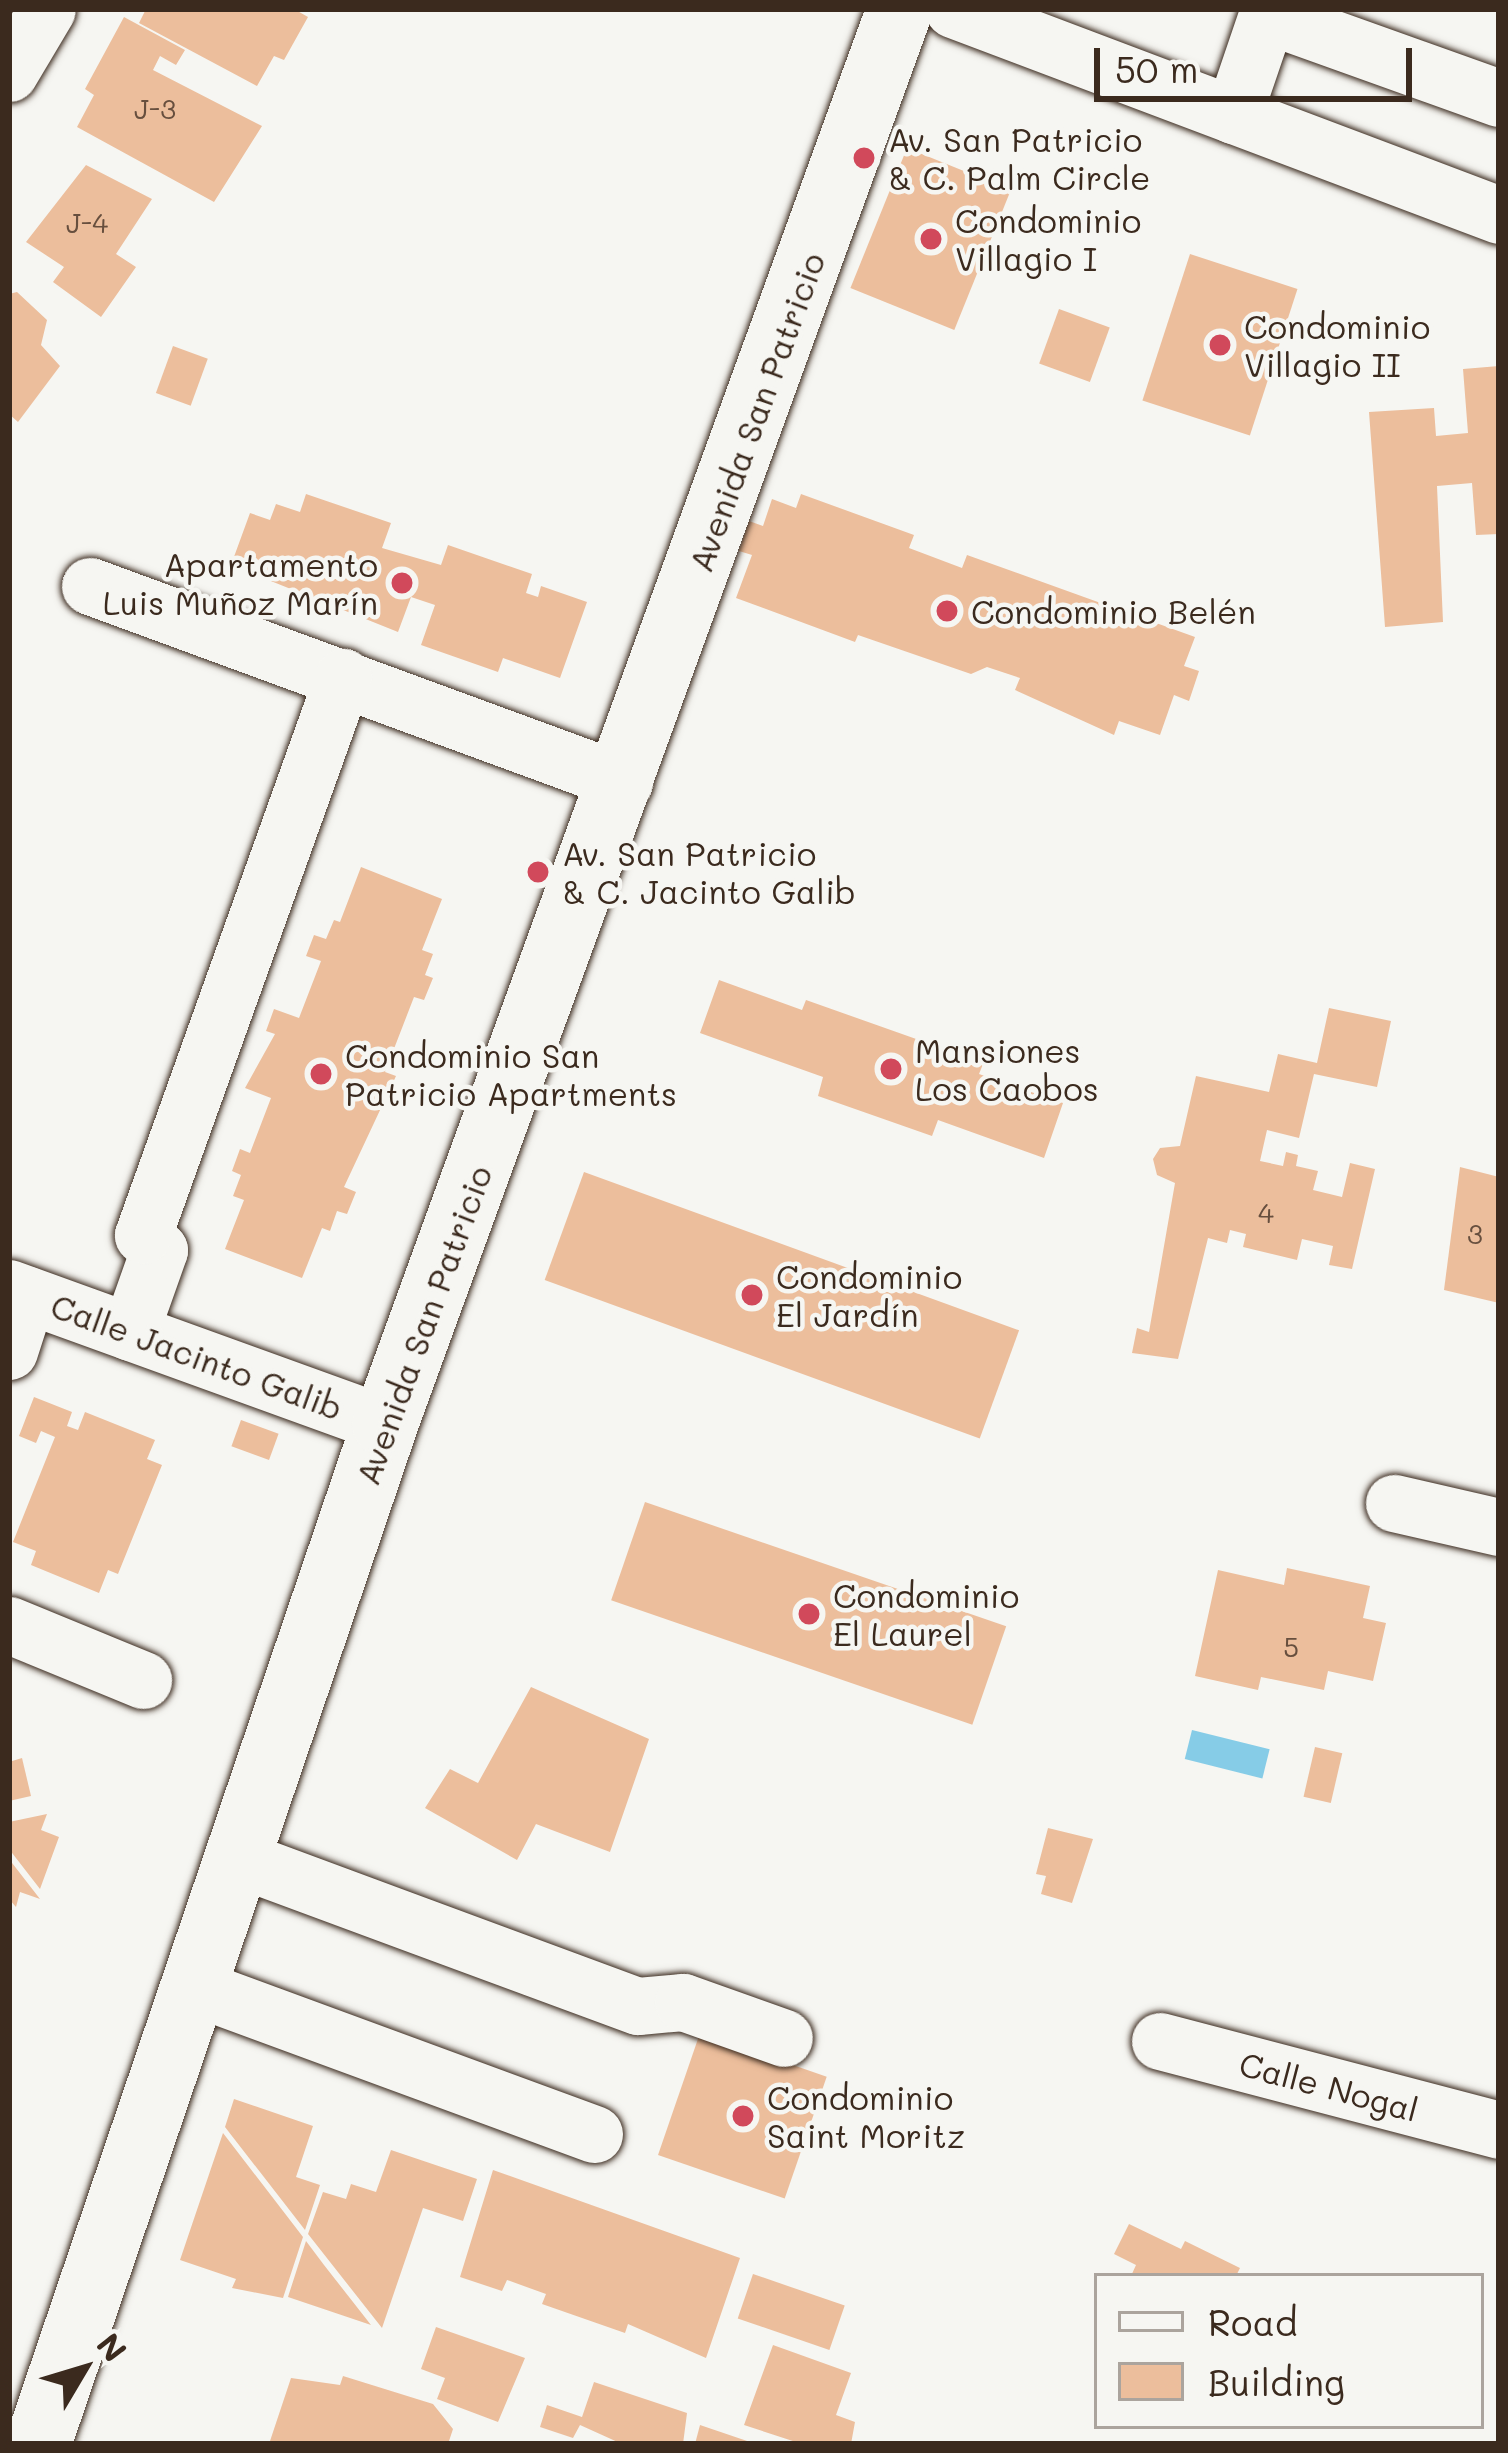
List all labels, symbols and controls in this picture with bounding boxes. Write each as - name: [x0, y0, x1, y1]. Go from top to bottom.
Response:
- scale bar: [1100, 24, 1418, 98]
- text: 50 m: [1115, 45, 1198, 92]
- house number: J-3: [134, 93, 176, 125]
- place label: Av. San Patricio & C. Palm Circle: [888, 119, 1150, 197]
- marker: Av. San Patricio & C. Palm Circle: [851, 145, 877, 171]
- place label: Condominio Villagio I: [955, 200, 1141, 278]
- house number: J-4: [66, 207, 108, 239]
- marker: Condominio Villagio I: [918, 226, 944, 252]
- street label: Avenida San Patricio: [680, 247, 832, 577]
- place label: Condominio Villagio II: [1244, 306, 1430, 384]
- marker: Condominio Villagio II: [1207, 332, 1233, 358]
- place label: Apartamento Luis Muñoz Marín: [103, 544, 378, 622]
- marker: Apartamento Luis Muñoz Marín: [389, 570, 415, 596]
- place label: Condominio Belén: [971, 591, 1256, 631]
- marker: Condominio Belén: [934, 598, 960, 624]
- place label: Av. San Patricio & C. Jacinto Galib: [562, 833, 856, 911]
- marker: Av. San Patricio & C. Jacinto Galib: [525, 859, 551, 885]
- place label: Mansiones Los Caobos: [915, 1030, 1099, 1108]
- place label: Condominio San Patricio Apartments: [345, 1035, 677, 1113]
- marker: Mansiones Los Caobos: [878, 1056, 904, 1082]
- marker: Condominio San Patricio Apartments: [308, 1061, 334, 1087]
- street label: Avenida San Patricio: [347, 1160, 499, 1490]
- house number: 4: [1258, 1197, 1274, 1229]
- house number: 3: [1467, 1218, 1483, 1250]
- place label: Condominio El Jardín: [776, 1256, 962, 1334]
- marker: Condominio El Jardín: [739, 1282, 765, 1308]
- street label: Calle Jacinto Galib: [46, 1285, 348, 1427]
- place label: Condominio El Laurel: [833, 1575, 1019, 1653]
- marker: Condominio El Laurel: [796, 1601, 822, 1627]
- house number: 5: [1283, 1631, 1299, 1663]
- street label: Calle Nogal: [1235, 2043, 1423, 2129]
- place label: Condominio Saint Moritz: [767, 2077, 965, 2155]
- marker: Condominio Saint Moritz: [730, 2103, 756, 2129]
- legend: [1094, 2273, 1484, 2429]
- text: Road: [1208, 2298, 1298, 2345]
- north arrow: [24, 2309, 144, 2429]
- text: N: [88, 2323, 137, 2370]
- text: Building: [1208, 2358, 1345, 2405]

